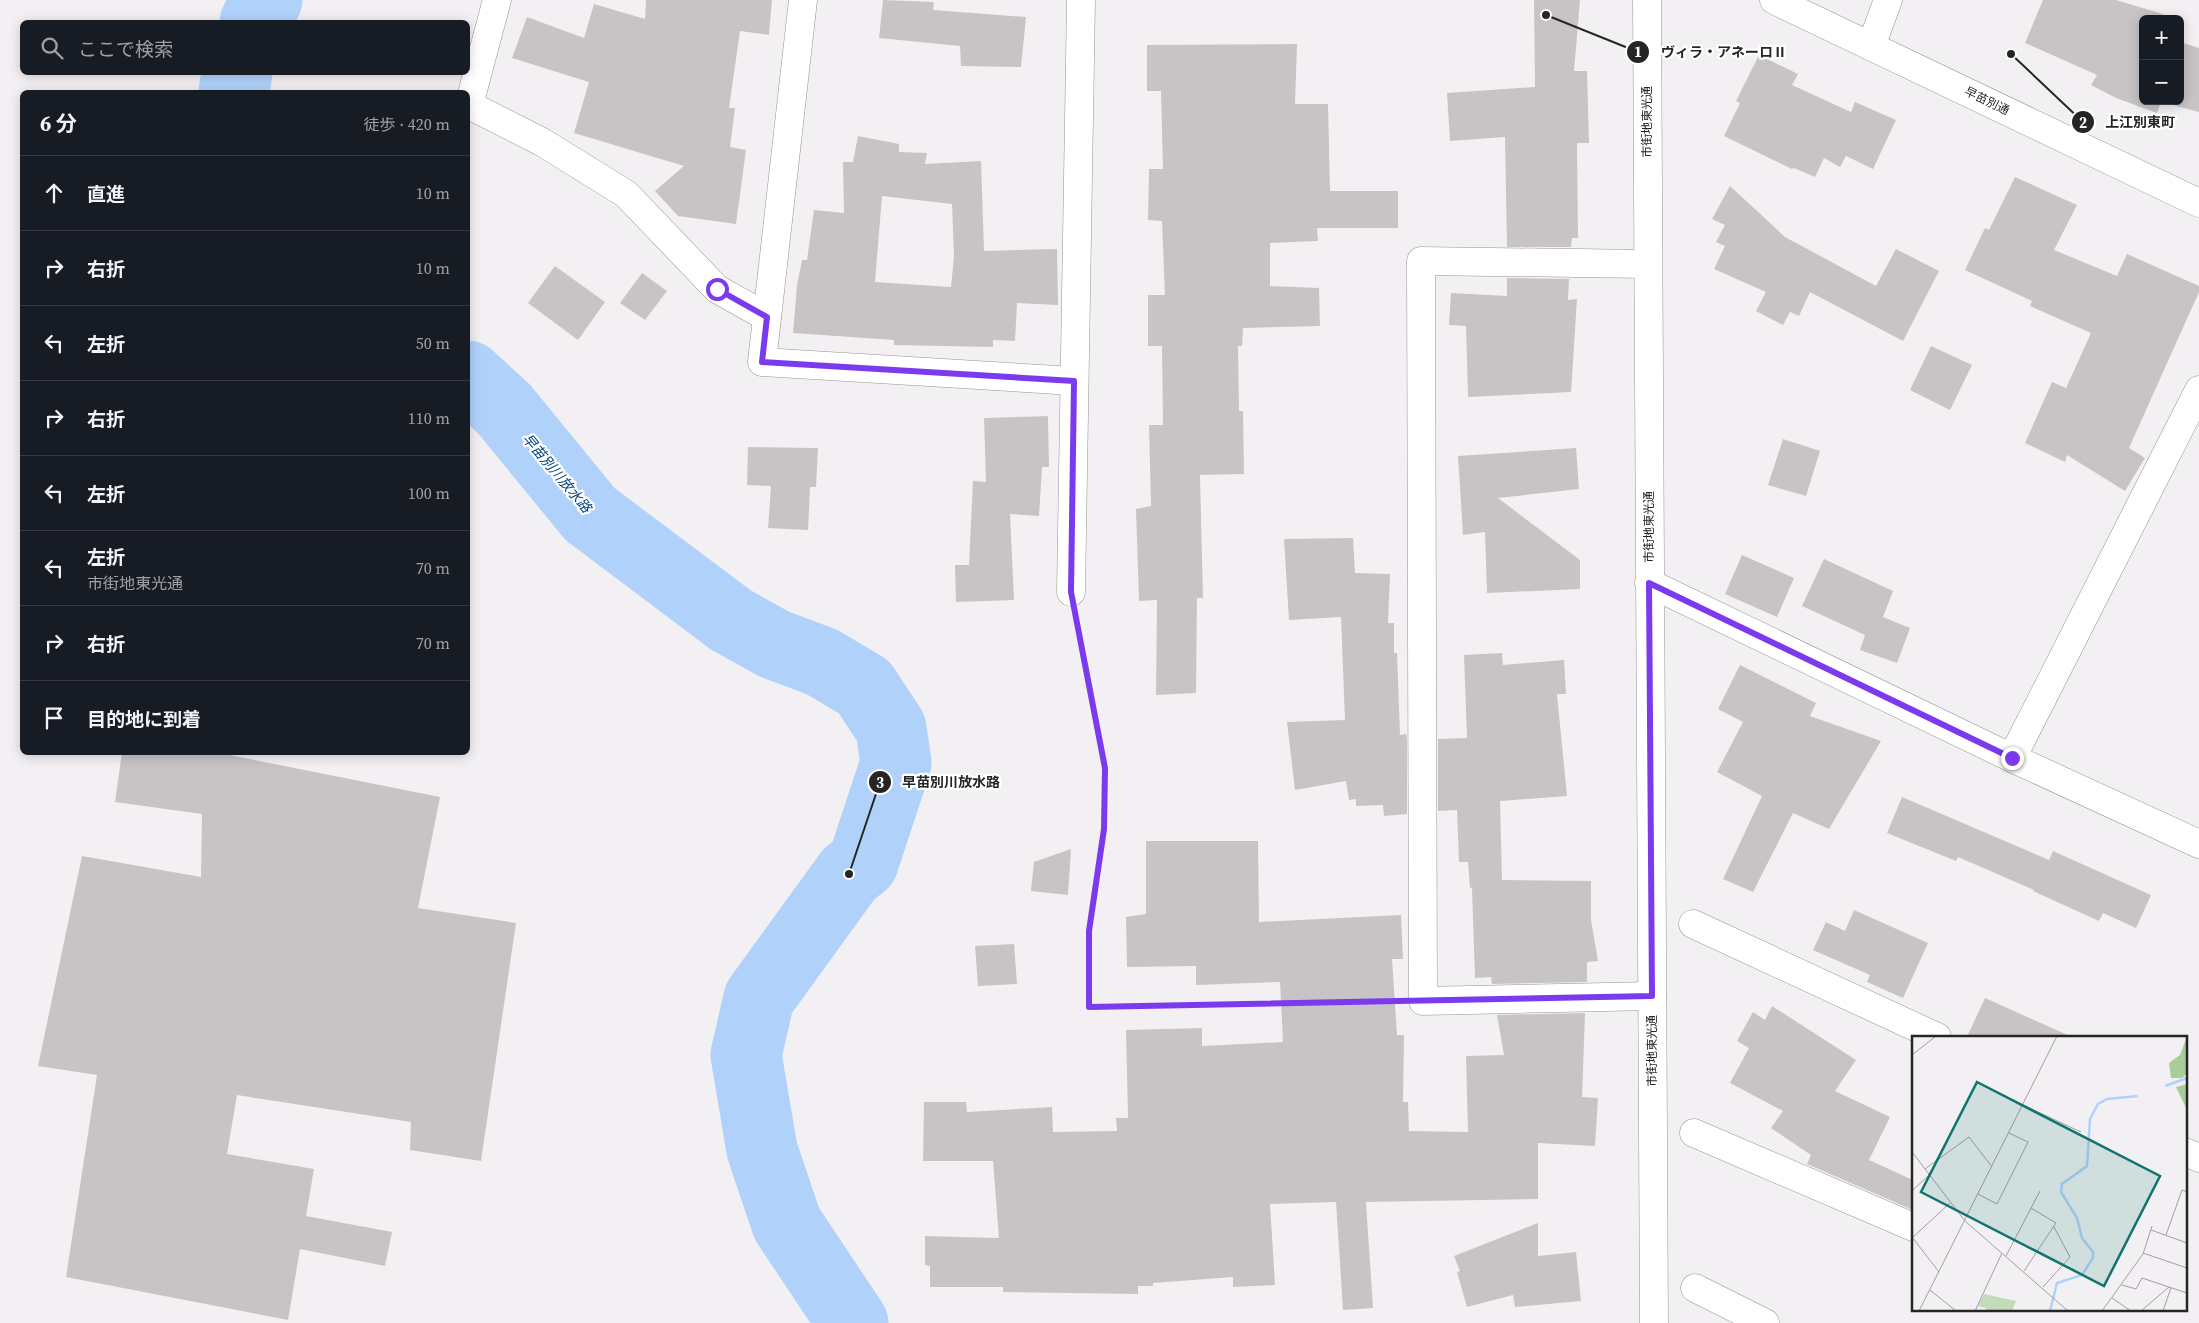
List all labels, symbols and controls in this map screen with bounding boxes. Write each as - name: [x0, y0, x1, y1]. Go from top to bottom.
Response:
- map controls: [2139, 15, 2184, 105]
- button: +: [2139, 15, 2184, 60]
- search box: [20, 20, 470, 75]
- icon: search: [38, 34, 66, 62]
- text: ここで検索: [78, 36, 173, 62]
- callout: ヴィラ・アネーロⅡ: [1626, 38, 1797, 67]
- text: 1: [1634, 41, 1642, 62]
- text: ヴィラ・アネーロⅡ: [1661, 42, 1787, 62]
- button: −: [2139, 60, 2184, 105]
- street label: 早苗別通: [1962, 83, 2012, 119]
- street label: 市街地東光通: [1639, 86, 1655, 158]
- callout: 上江別東町: [2070, 108, 2185, 137]
- text: 6 分: [40, 109, 77, 138]
- text: 2: [2079, 112, 2087, 133]
- text: 上江別東町: [2105, 112, 2175, 132]
- text: 徒歩 · 420 m: [364, 113, 450, 135]
- icon: ahead: [40, 179, 68, 207]
- text: 直進: [87, 181, 125, 207]
- text: 10 m: [416, 182, 450, 204]
- icon: right: [40, 254, 68, 282]
- text: 右折: [87, 256, 125, 282]
- text: 10 m: [416, 257, 450, 279]
- route start: [706, 278, 729, 301]
- icon: left: [40, 329, 68, 357]
- text: 左折: [87, 331, 125, 357]
- text: 50 m: [416, 332, 450, 354]
- icon: right: [40, 404, 68, 432]
- text: 右折: [87, 406, 125, 432]
- text: 110 m: [408, 407, 450, 429]
- water label: 早苗別川放水路: [518, 429, 597, 518]
- icon: left: [40, 479, 68, 507]
- text: 左折: [87, 481, 125, 507]
- text: 100 m: [408, 482, 450, 504]
- street label: 市街地東光通: [1641, 491, 1657, 563]
- text: 左折: [87, 544, 125, 570]
- icon: left: [40, 554, 68, 582]
- text: 70 m: [416, 557, 450, 579]
- text: 市街地東光通: [87, 572, 183, 594]
- icon: right: [40, 629, 68, 657]
- text: 右折: [87, 631, 125, 657]
- text: 70 m: [416, 632, 450, 654]
- icon: arrive: [40, 704, 68, 732]
- text: 目的地に到着: [87, 706, 201, 732]
- route end: [2001, 747, 2024, 770]
- callout: 早苗別川放水路: [867, 768, 1010, 797]
- text: 3: [876, 772, 884, 793]
- text: 早苗別川放水路: [902, 772, 1000, 792]
- street label: 市街地東光通: [1644, 1015, 1660, 1087]
- inset map: [1912, 1036, 2186, 1310]

